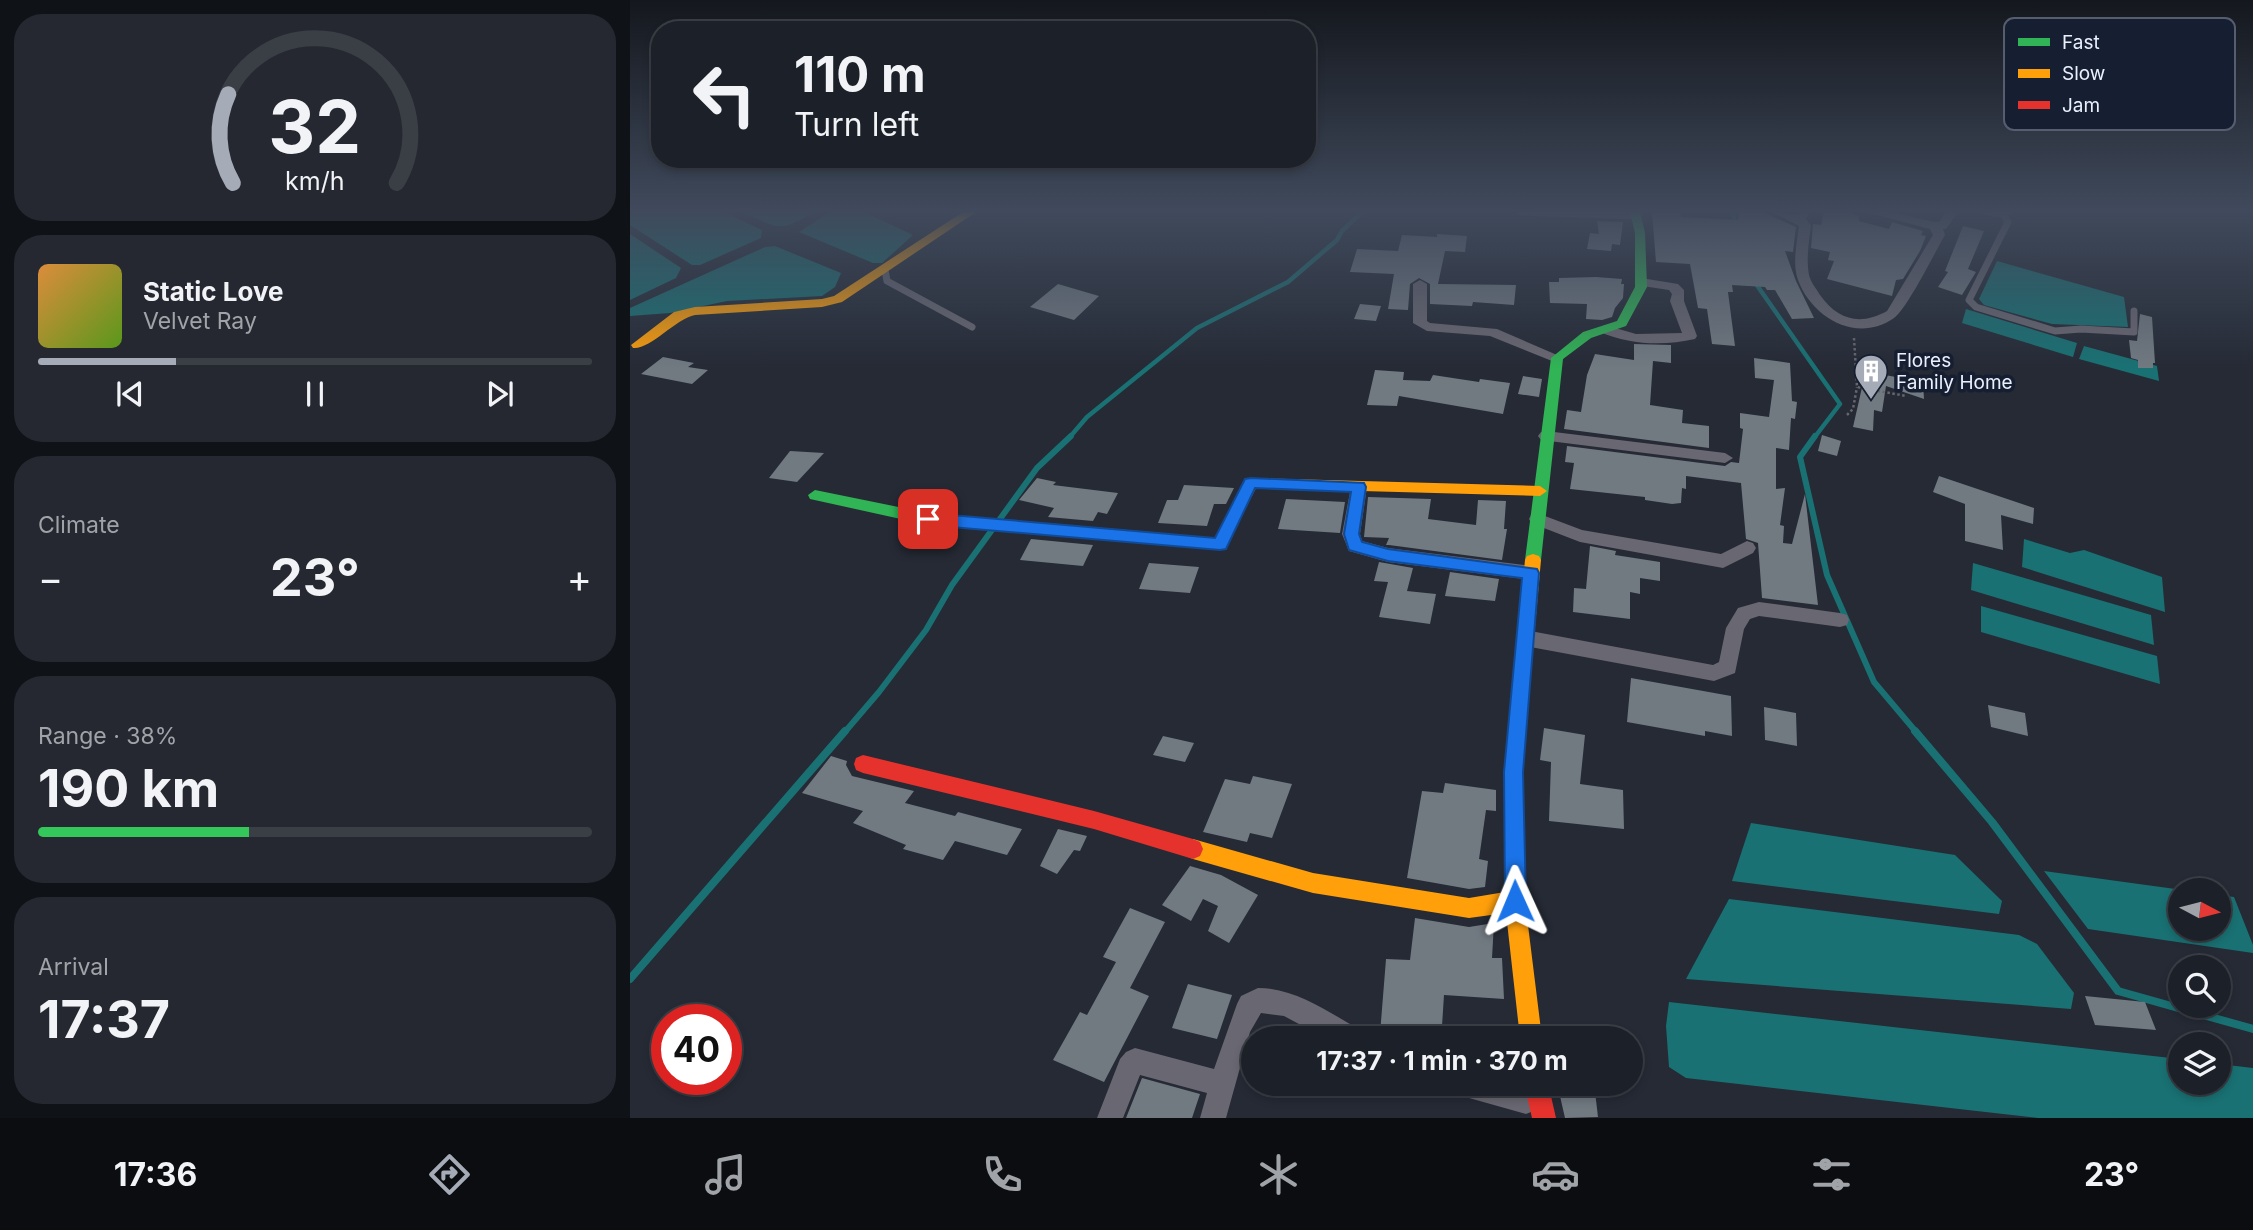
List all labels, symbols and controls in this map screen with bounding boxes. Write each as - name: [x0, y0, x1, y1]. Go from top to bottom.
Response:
- legend: [2004, 18, 2235, 130]
- text: Fast: [2062, 31, 2100, 54]
- text: 110 m: [794, 45, 926, 104]
- icon: left: [679, 49, 770, 140]
- text: Slow: [2062, 62, 2105, 85]
- text: 32: [269, 83, 361, 172]
- text: Jam: [2062, 94, 2100, 117]
- text: Turn left: [794, 105, 919, 144]
- text: km/h: [285, 166, 345, 196]
- text: Static Love: [143, 276, 284, 307]
- text: Velvet Ray: [143, 307, 257, 335]
- place label: Flores Family Home: [1896, 349, 2013, 394]
- building icon: Flores Family Home: [1852, 352, 1890, 401]
- icon: previous: [111, 375, 149, 413]
- icon: pause: [296, 375, 334, 413]
- icon: next: [481, 375, 519, 413]
- pin: [898, 489, 958, 549]
- icon: arrive: [909, 500, 947, 538]
- text: Climate: [38, 511, 120, 539]
- text: 23°: [270, 546, 360, 609]
- text: −: [38, 555, 63, 601]
- text: +: [567, 555, 592, 601]
- text: Range · 38%: [38, 722, 177, 750]
- text: 190 km: [38, 757, 219, 820]
- position arrow: [1478, 864, 1552, 938]
- north arrow: [2168, 878, 2231, 942]
- map controls: [2168, 878, 2231, 1095]
- text: Arrival: [38, 953, 109, 981]
- button: search: [2168, 955, 2231, 1018]
- text: 17:37: [38, 988, 170, 1051]
- speed limit sign: 40: [651, 1004, 742, 1095]
- button: layers: [2168, 1032, 2231, 1095]
- text: 17:37 · 1 min · 370 m: [1316, 1045, 1568, 1076]
- icon: directions: [425, 1150, 474, 1199]
- icon: music: [701, 1150, 750, 1199]
- icon: phone: [978, 1150, 1027, 1199]
- icon: climate: [1254, 1150, 1303, 1199]
- icon: car: [1531, 1150, 1580, 1199]
- icon: filters: [1807, 1150, 1856, 1199]
- text: 17:36: [114, 1155, 197, 1194]
- text: 23°: [2084, 1155, 2139, 1194]

